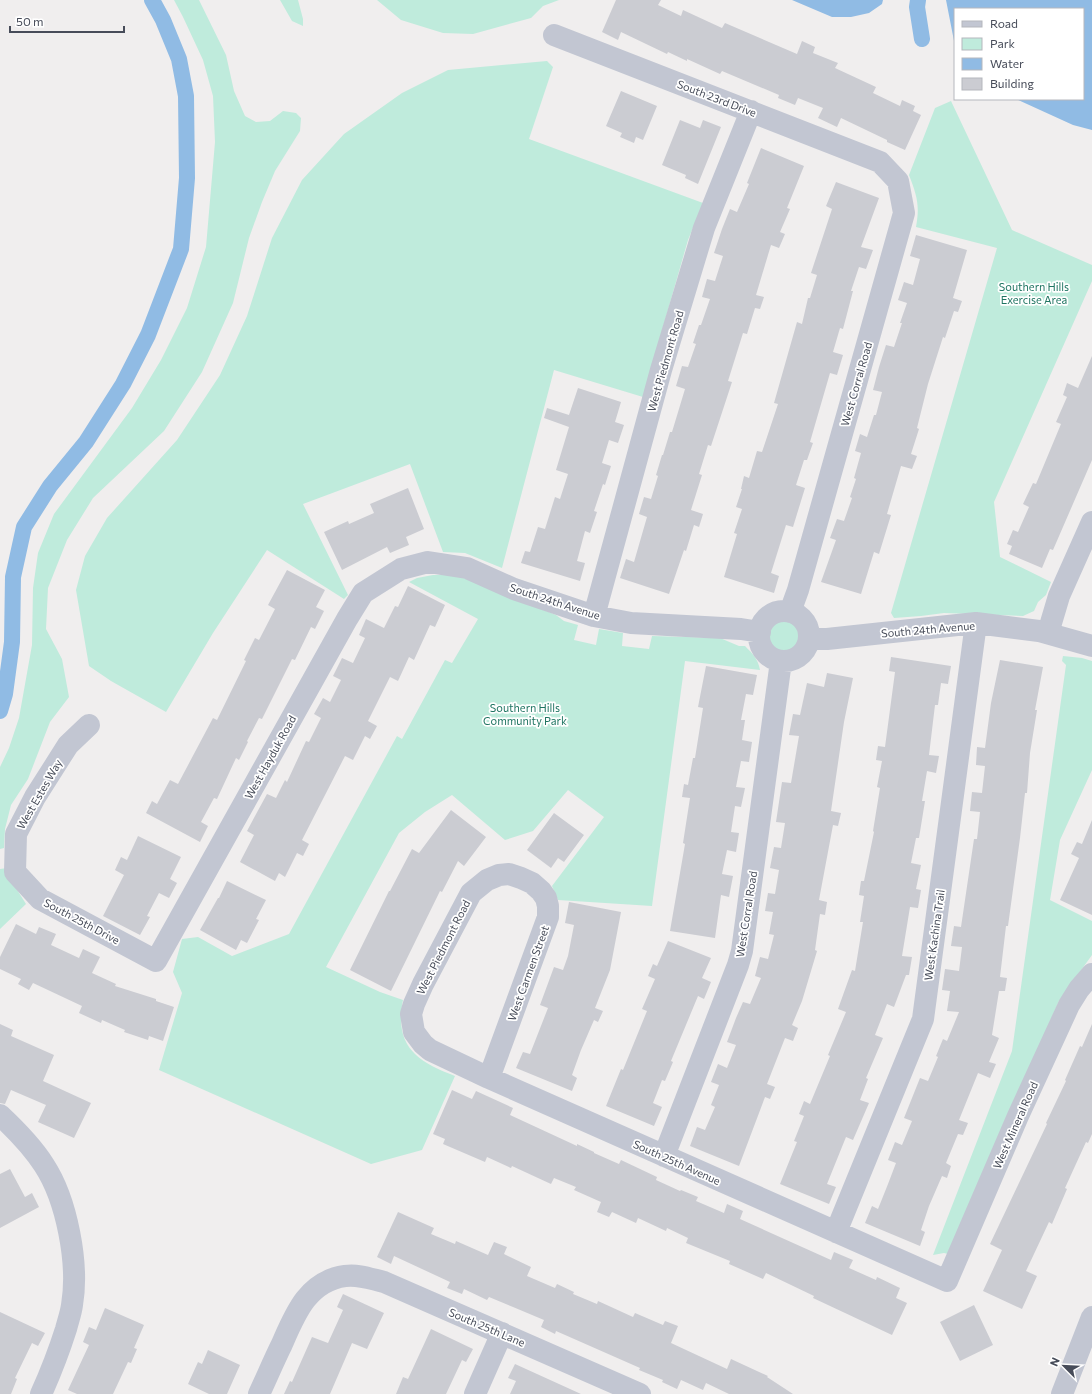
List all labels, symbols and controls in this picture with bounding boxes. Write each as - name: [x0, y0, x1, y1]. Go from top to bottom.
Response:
- scale bar: [10, 8, 124, 34]
- legend: [954, 8, 1084, 100]
- text: 50 m: [16, 14, 44, 28]
- text: Road: [990, 16, 1018, 30]
- text: Park: [990, 36, 1016, 50]
- text: Water: [990, 56, 1024, 70]
- text: Building: [990, 76, 1034, 90]
- street label: South 23rd Drive: [676, 77, 759, 119]
- park label: Southern Hills Exercise Area: [999, 280, 1069, 306]
- street label: West Piedmont Road: [644, 309, 686, 413]
- street label: West Corral Road: [838, 340, 874, 428]
- street label: South 24th Avenue: [508, 580, 602, 622]
- street label: South 24th Avenue: [881, 618, 976, 640]
- park label: Southern Hills Community Park: [483, 701, 567, 727]
- street label: West Hayduk Road: [242, 713, 298, 801]
- street label: West Estes Way: [14, 756, 64, 831]
- street label: West Corral Road: [733, 870, 759, 958]
- street label: West Kachina Trail: [921, 889, 947, 981]
- street label: South 25th Drive: [42, 896, 122, 947]
- street label: West Piedmont Road: [413, 897, 473, 997]
- street label: West Carmen Street: [505, 923, 551, 1022]
- street label: West Mineral Road: [990, 1079, 1040, 1171]
- street label: South 25th Avenue: [631, 1137, 723, 1187]
- street label: South 25th Lane: [447, 1305, 527, 1349]
- north arrow: [1044, 1346, 1084, 1386]
- text: N: [1047, 1355, 1062, 1368]

